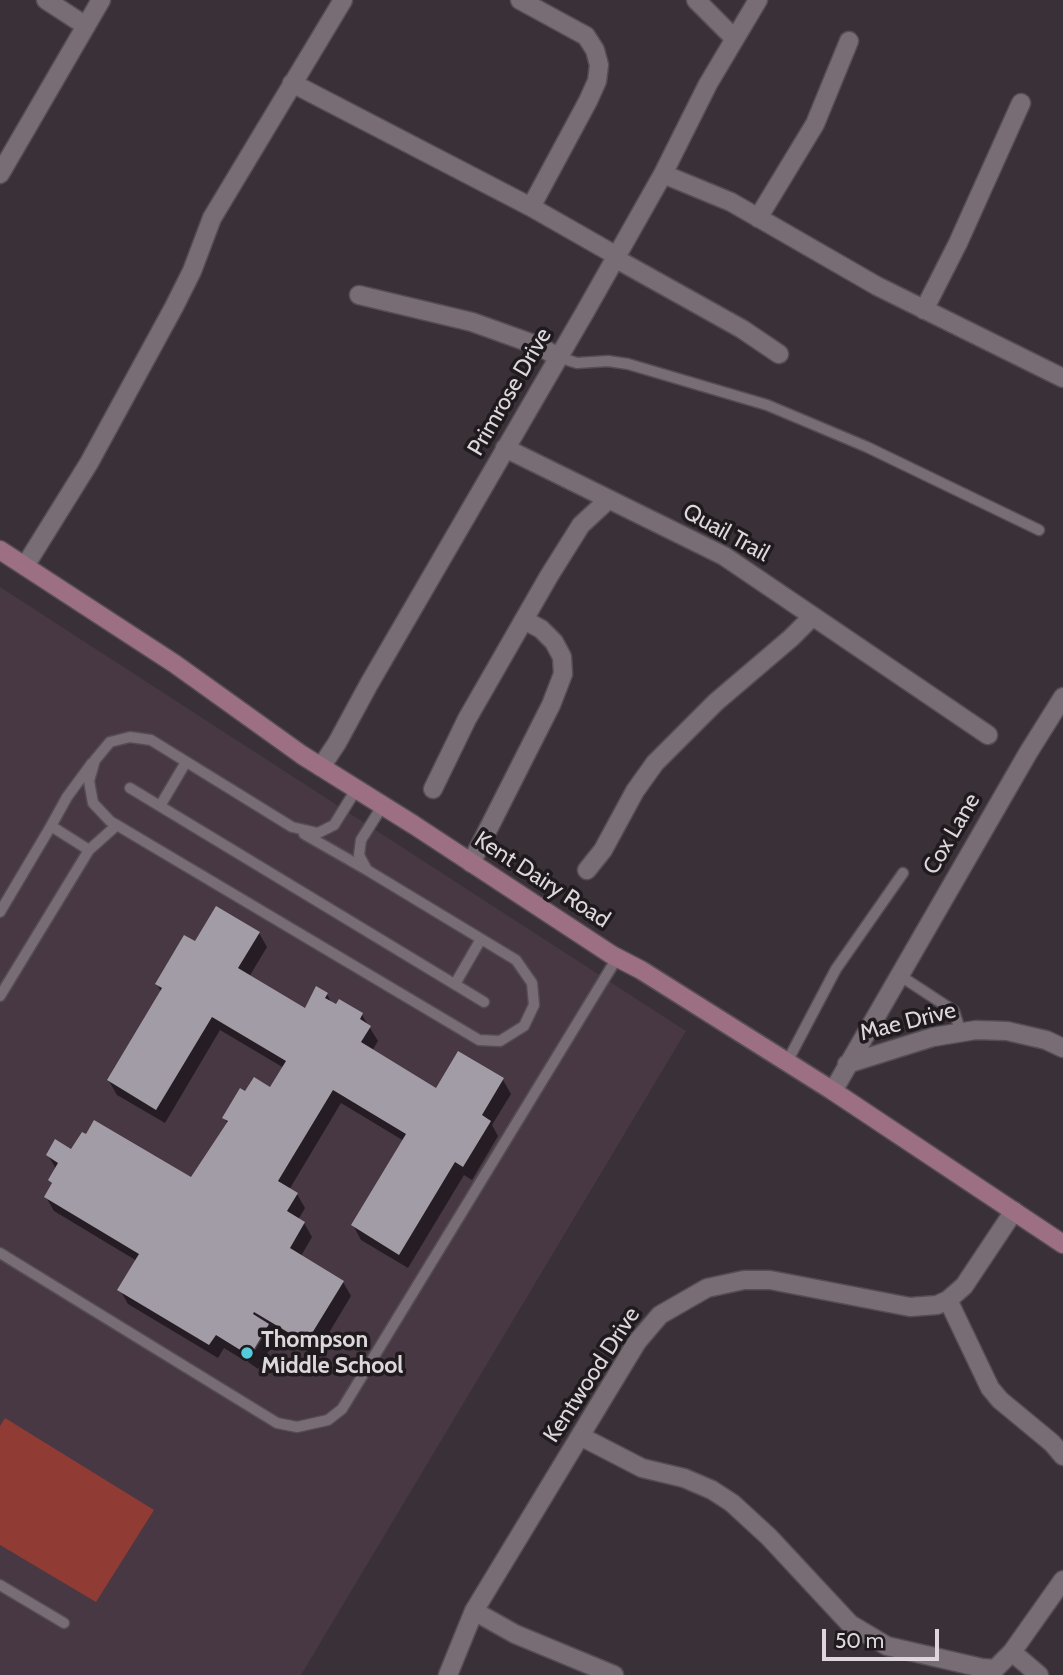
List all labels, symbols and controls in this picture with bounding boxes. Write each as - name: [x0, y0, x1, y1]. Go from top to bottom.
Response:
- street label: Primrose Drive: [462, 323, 558, 461]
- street label: Quail Trail: [678, 498, 774, 568]
- street label: Cox Lane: [918, 788, 986, 880]
- street label: Kent Dairy Road: [469, 826, 615, 934]
- street label: Mae Drive: [857, 997, 959, 1047]
- street label: Kentwood Drive: [538, 1302, 646, 1448]
- place label: Thompson Middle School: [261, 1326, 403, 1380]
- marker: Thompson Middle School: [239, 1345, 255, 1361]
- scale bar: [825, 1616, 942, 1660]
- text: 50 m: [835, 1628, 884, 1653]

